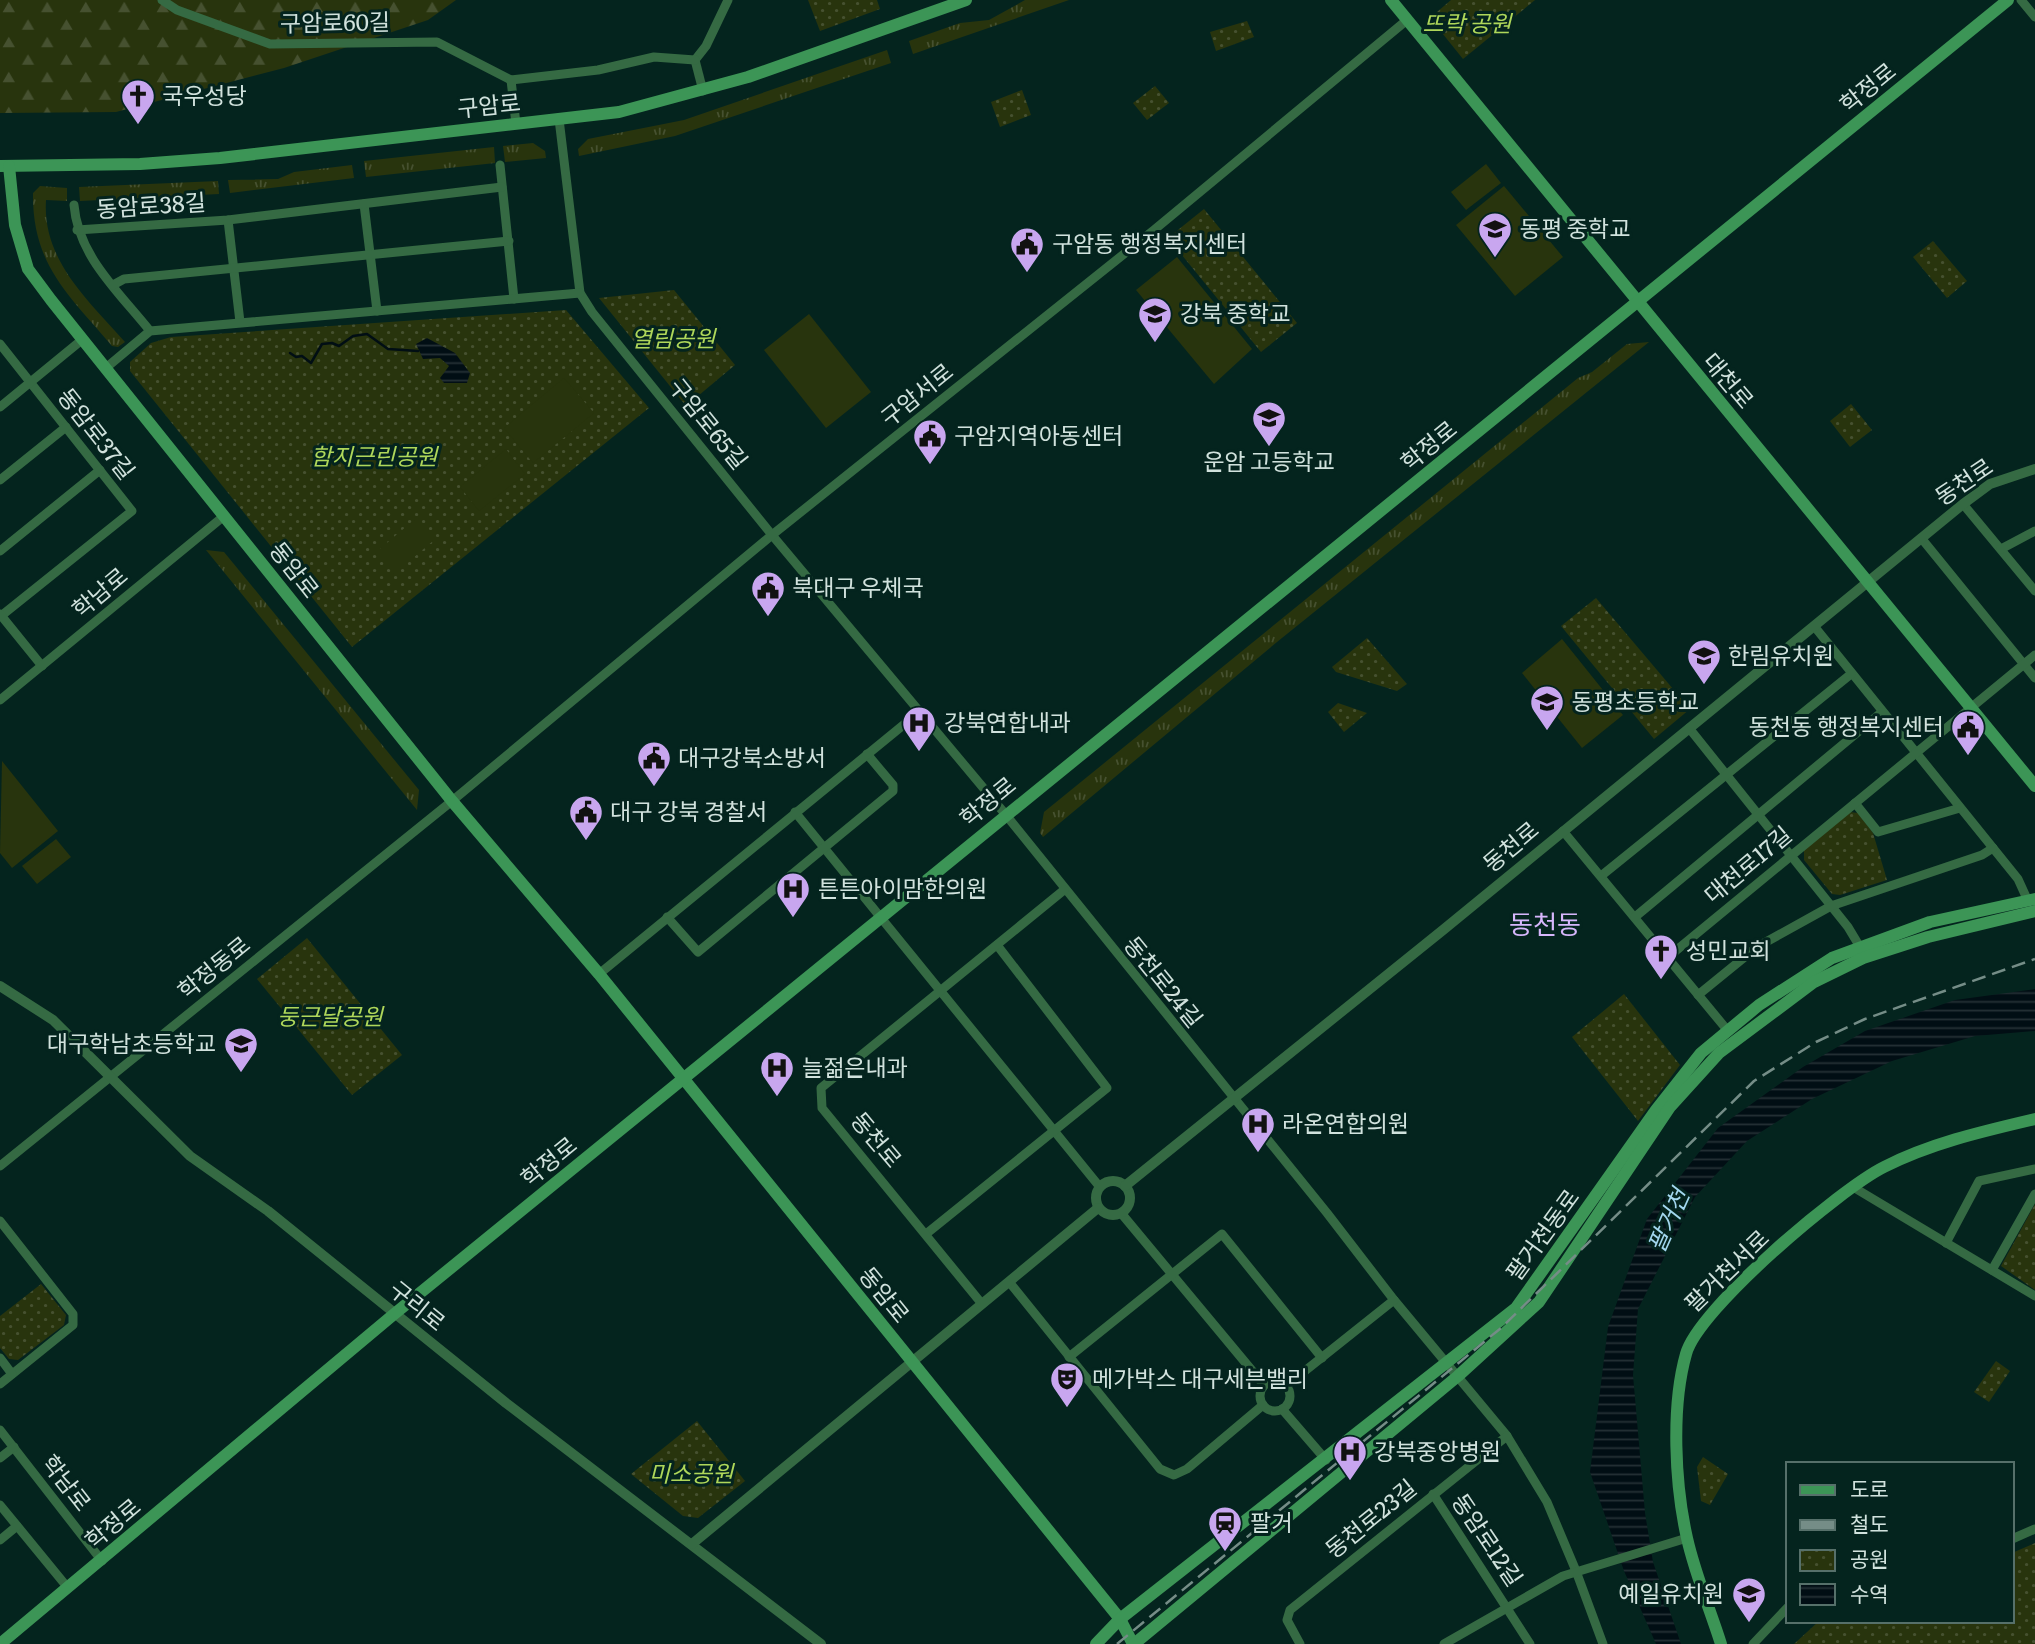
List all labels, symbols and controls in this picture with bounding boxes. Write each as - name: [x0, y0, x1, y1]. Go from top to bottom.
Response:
- street label: 구암로60길: [280, 3, 390, 39]
- park label: 뜨락 공원: [1422, 5, 1513, 39]
- street label: 학정로: [1831, 53, 1902, 120]
- church icon: 국우성당: [119, 77, 157, 126]
- place label: 국우성당: [162, 77, 247, 111]
- street label: 구암로: [455, 84, 522, 124]
- street label: 동암로38길: [95, 183, 207, 225]
- school or university icon: 동평 중학교: [1476, 210, 1514, 259]
- place label: 동평 중학교: [1520, 210, 1630, 244]
- public building icon: 구암동 행정복지센터: [1008, 225, 1046, 274]
- place label: 구암동 행정복지센터: [1052, 225, 1247, 259]
- school or university icon: 강북 중학교: [1136, 295, 1174, 344]
- place label: 강북 중학교: [1180, 295, 1290, 329]
- park label: 열림공원: [631, 320, 717, 354]
- street label: 대천로: [1696, 344, 1763, 415]
- street label: 구암서로: [872, 354, 959, 433]
- street label: 구암로65길: [662, 370, 757, 476]
- street label: 동암로37길: [51, 380, 144, 486]
- school or university icon: 운암 고등학교: [1250, 399, 1288, 448]
- street label: 학정로: [1392, 411, 1463, 478]
- public building icon: 구암지역아동센터: [911, 417, 949, 466]
- place label: 구암지역아동센터: [954, 417, 1123, 451]
- park label: 함지근린공원: [311, 438, 439, 472]
- place label: 운암 고등학교: [1203, 443, 1335, 477]
- street label: 동천로: [1927, 448, 1999, 512]
- street label: 동암로: [263, 533, 329, 604]
- street label: 학남로: [63, 558, 134, 625]
- public building icon: 북대구 우체국: [749, 569, 787, 618]
- place label: 북대구 우체국: [792, 569, 924, 603]
- school or university icon: 한림유치원: [1685, 637, 1723, 686]
- place label: 한림유치원: [1728, 637, 1834, 671]
- school or university icon: 동평초등학교: [1528, 683, 1566, 732]
- place label: 동평초등학교: [1572, 683, 1699, 717]
- hospital icon: 강북연합내과: [900, 704, 938, 753]
- place label: 강북연합내과: [944, 704, 1071, 738]
- place label: 동천동 행정복지센터: [1749, 708, 1944, 742]
- public building icon: 동천동 행정복지센터: [1949, 708, 1987, 757]
- public building icon: 대구강북소방서: [635, 739, 673, 788]
- place label: 대구강북소방서: [678, 739, 826, 773]
- street label: 학정로: [951, 767, 1022, 834]
- public building icon: 대구 강북 경찰서: [567, 793, 605, 842]
- place label: 대구 강북 경찰서: [610, 793, 767, 827]
- street label: 동천로: [1474, 812, 1545, 879]
- street label: 대천로17길: [1696, 817, 1798, 910]
- hospital icon: 튼튼아이맘한의원: [774, 870, 812, 919]
- place label: 튼튼아이맘한의원: [818, 870, 987, 904]
- district label: 동천동: [1509, 903, 1581, 942]
- street label: 학정동로: [169, 927, 256, 1006]
- street label: 동천로24길: [1117, 928, 1212, 1034]
- church icon: 성민교회: [1642, 932, 1680, 981]
- place label: 성민교회: [1686, 932, 1771, 966]
- park label: 둥근달공원: [277, 998, 385, 1032]
- place label: 대구학남초등학교: [47, 1025, 216, 1059]
- school or university icon: 대구학남초등학교: [222, 1025, 260, 1074]
- hospital icon: 늘젊은내과: [758, 1049, 796, 1098]
- place label: 늘젊은내과: [802, 1049, 908, 1083]
- street label: 동천로: [844, 1103, 911, 1174]
- hospital icon: 라온연합의원: [1239, 1105, 1277, 1154]
- place label: 라온연합의원: [1282, 1105, 1409, 1139]
- street label: 학정로: [512, 1127, 583, 1194]
- water label: 팔거천: [1637, 1180, 1697, 1257]
- street label: 팔거천동로: [1497, 1181, 1586, 1287]
- street label: 팔거천서로: [1676, 1221, 1775, 1319]
- street label: 동암로: [852, 1258, 919, 1329]
- street label: 구리로: [383, 1271, 454, 1338]
- theatre icon: 메가박스 대구세븐밸리: [1048, 1360, 1086, 1409]
- place label: 메가박스 대구세븐밸리: [1092, 1360, 1308, 1394]
- hospital icon: 강북중앙병원: [1331, 1433, 1369, 1482]
- place label: 강북중앙병원: [1374, 1433, 1501, 1467]
- street label: 학남로: [35, 1446, 101, 1517]
- park label: 미소공원: [649, 1455, 735, 1489]
- legend: [1786, 1462, 2014, 1623]
- street label: 동천로23길: [1317, 1470, 1423, 1565]
- text: 도로: [1850, 1472, 1889, 1503]
- street label: 동암로12길: [1445, 1486, 1532, 1592]
- street label: 학정로: [76, 1489, 147, 1556]
- station icon: 팔거: [1206, 1504, 1244, 1553]
- place label: 팔거: [1250, 1504, 1292, 1538]
- text: 철도: [1850, 1507, 1889, 1538]
- text: 공원: [1850, 1542, 1889, 1573]
- place label: 예일유치원: [1618, 1575, 1724, 1609]
- school or university icon: 예일유치원: [1730, 1575, 1768, 1624]
- text: 수역: [1850, 1577, 1889, 1608]

